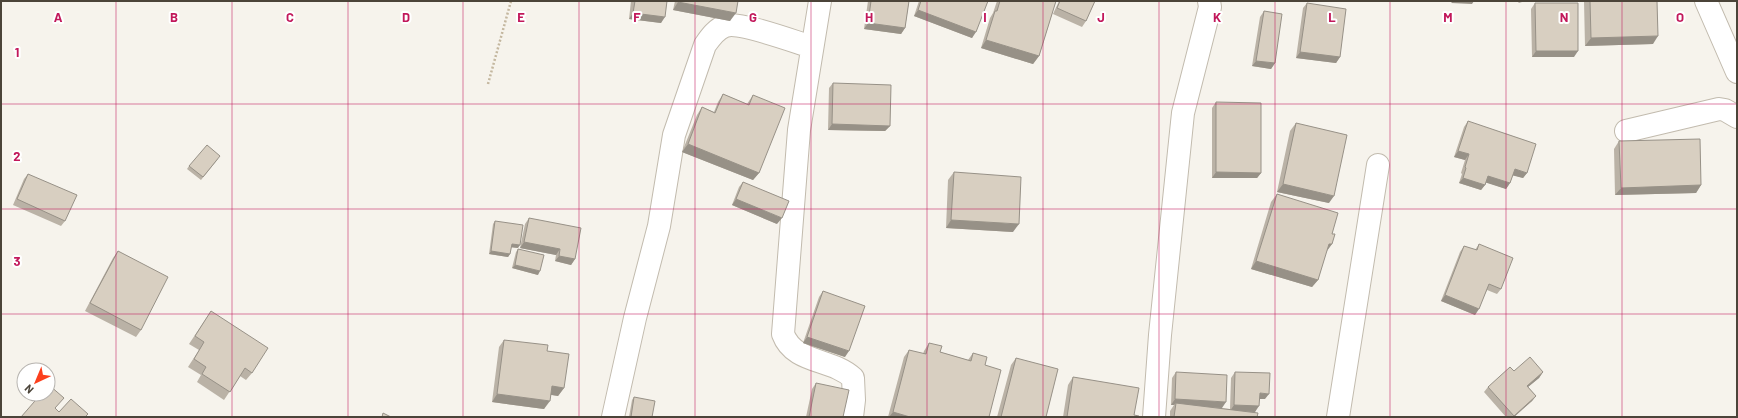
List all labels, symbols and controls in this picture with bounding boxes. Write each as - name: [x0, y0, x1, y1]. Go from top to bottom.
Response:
- text: A: [54, 9, 63, 25]
- text: B: [170, 9, 178, 25]
- text: C: [286, 9, 294, 25]
- text: D: [402, 9, 410, 25]
- text: E: [517, 9, 525, 25]
- text: F: [633, 9, 641, 25]
- text: G: [749, 9, 757, 25]
- text: H: [865, 9, 873, 25]
- text: I: [983, 9, 987, 25]
- text: J: [1097, 9, 1105, 25]
- text: K: [1213, 9, 1221, 25]
- text: L: [1328, 9, 1336, 25]
- text: M: [1443, 9, 1453, 25]
- text: N: [1560, 9, 1568, 25]
- text: O: [1676, 9, 1684, 25]
- text: 1: [15, 44, 19, 60]
- text: 2: [13, 148, 21, 164]
- text: 3: [13, 253, 21, 269]
- north arrow: [16, 362, 56, 402]
- text: N: [22, 382, 36, 397]

